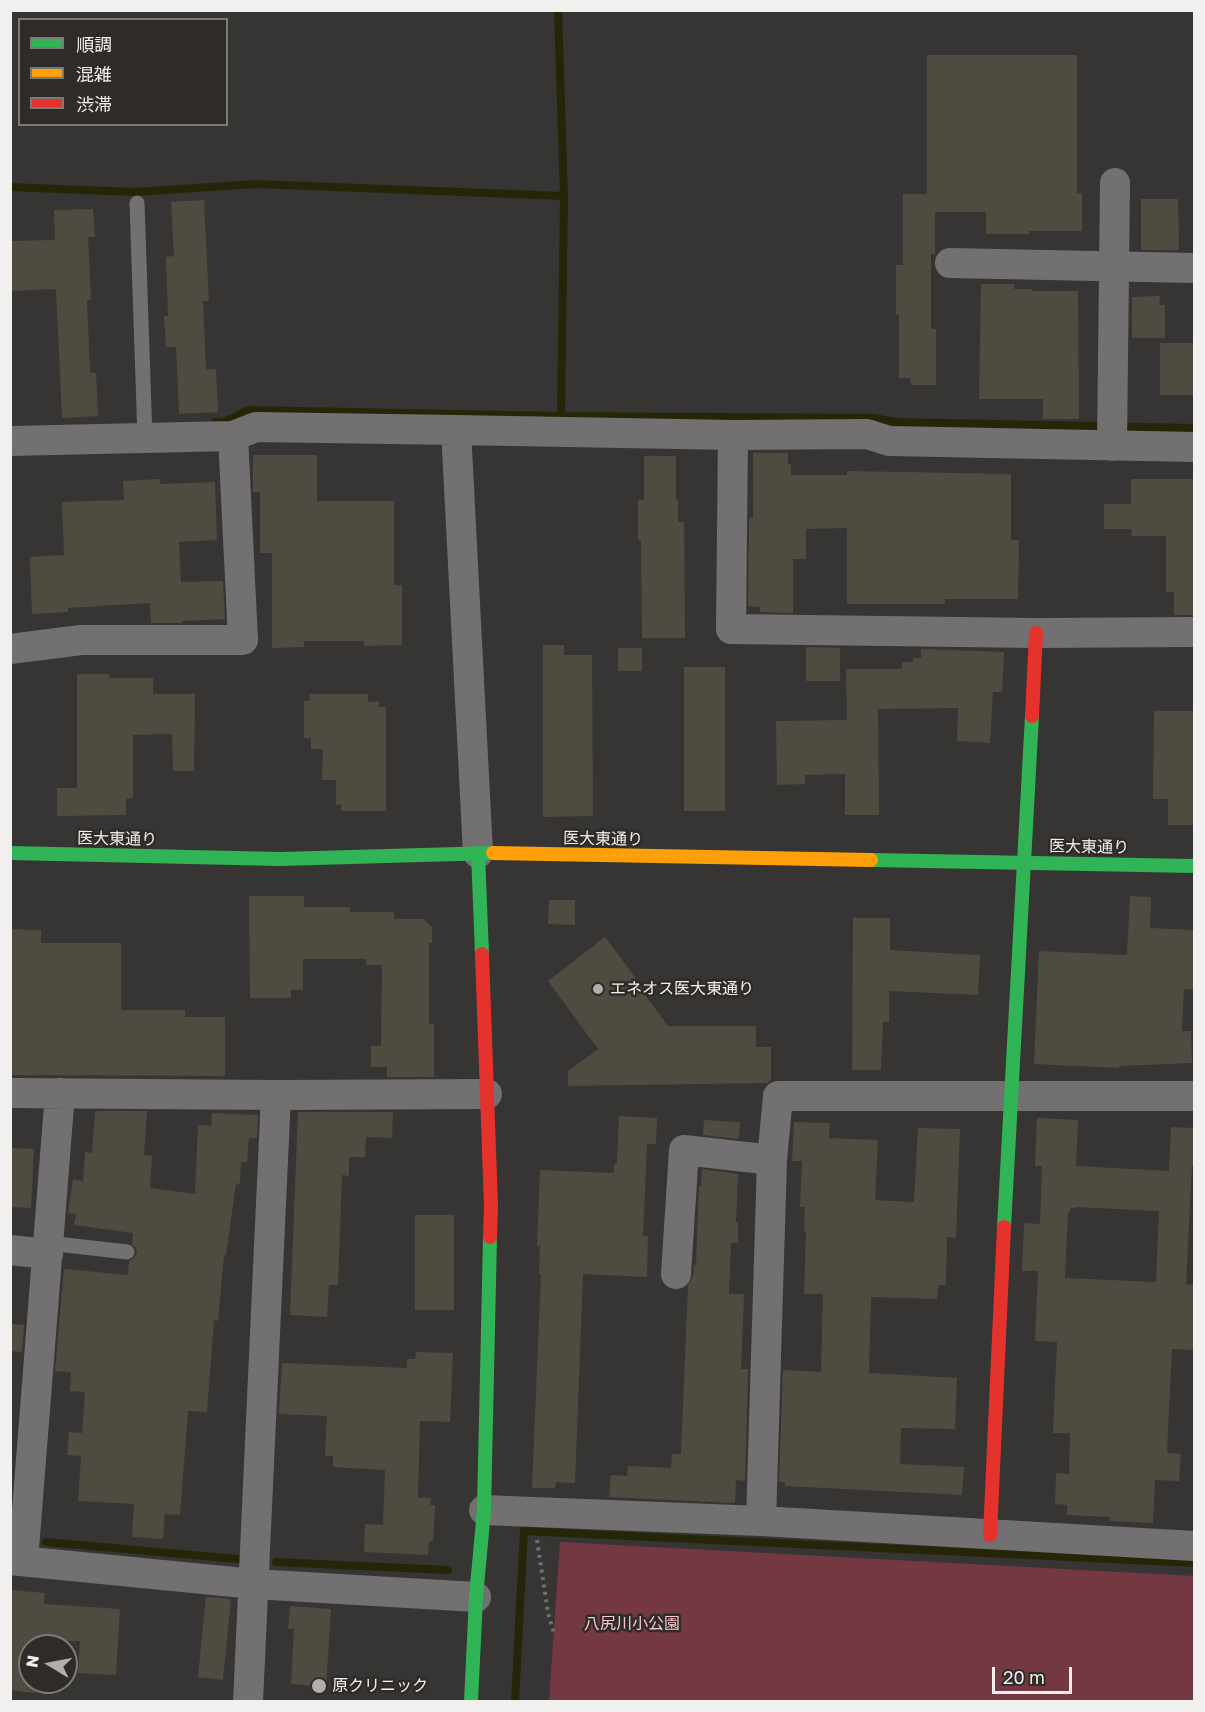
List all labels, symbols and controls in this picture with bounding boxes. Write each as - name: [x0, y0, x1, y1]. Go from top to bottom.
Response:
- legend: [18, 18, 228, 126]
- text: 順調: [76, 33, 112, 55]
- text: 混雑: [76, 63, 112, 85]
- text: 渋滞: [76, 93, 112, 115]
- street label: 医大東通り: [77, 829, 157, 849]
- street label: 医大東通り: [563, 829, 643, 849]
- street label: 医大東通り: [1049, 837, 1129, 857]
- place label: エネオス医大東通り: [610, 979, 754, 999]
- marker: エネオス医大東通り: [591, 982, 605, 996]
- park label: 八尻川小公園: [584, 1614, 680, 1634]
- north arrow: [18, 1634, 78, 1694]
- text: N: [21, 1653, 43, 1669]
- scale bar: [995, 1655, 1074, 1693]
- text: 20 m: [1003, 1666, 1045, 1688]
- place label: 原クリニック: [332, 1676, 428, 1696]
- marker: 原クリニック: [310, 1677, 328, 1695]

